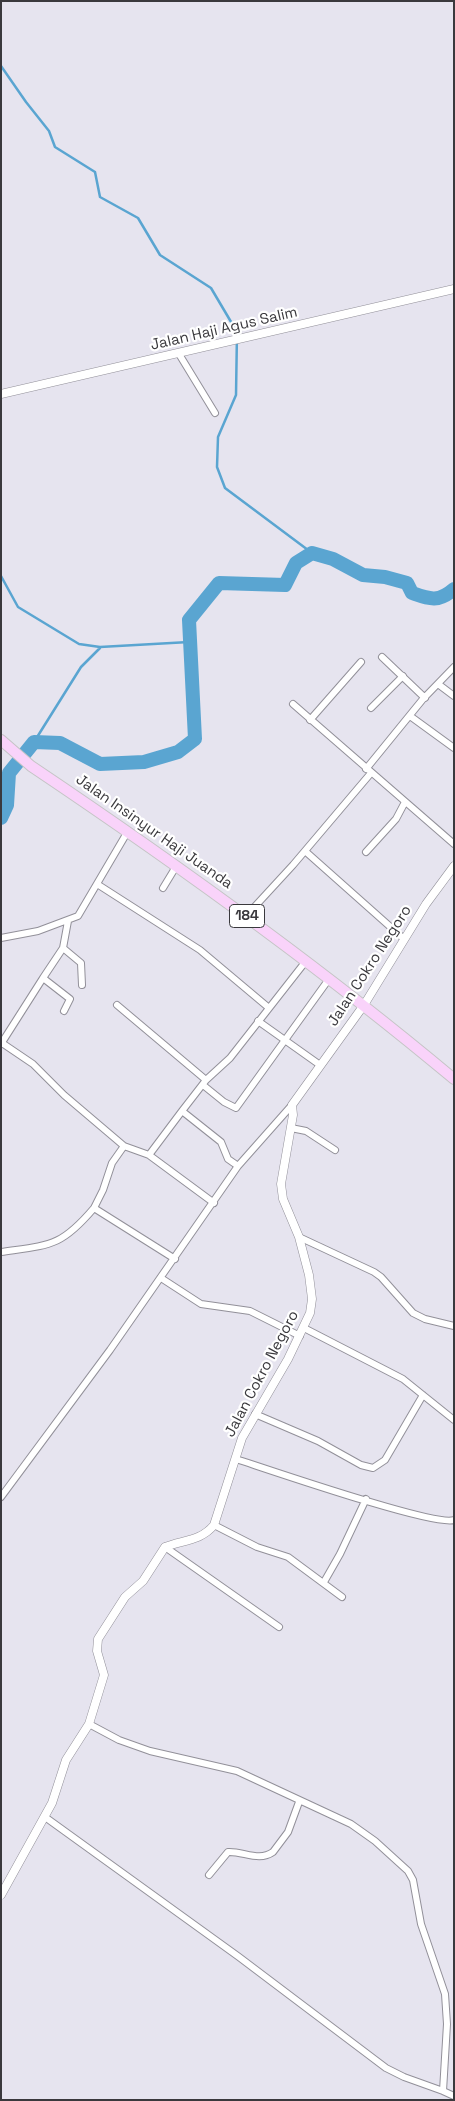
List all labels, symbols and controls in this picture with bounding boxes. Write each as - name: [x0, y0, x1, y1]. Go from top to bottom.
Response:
- street label: Jalan Haji Agus Salim: [149, 303, 299, 355]
- street label: Jalan Insinyur Haji Juanda: [72, 771, 236, 893]
- street label: Jalan Cokro Negoro: [324, 902, 416, 1030]
- road number: 184: [230, 904, 264, 928]
- street label: Jalan Cokro Negoro: [221, 1308, 303, 1440]

